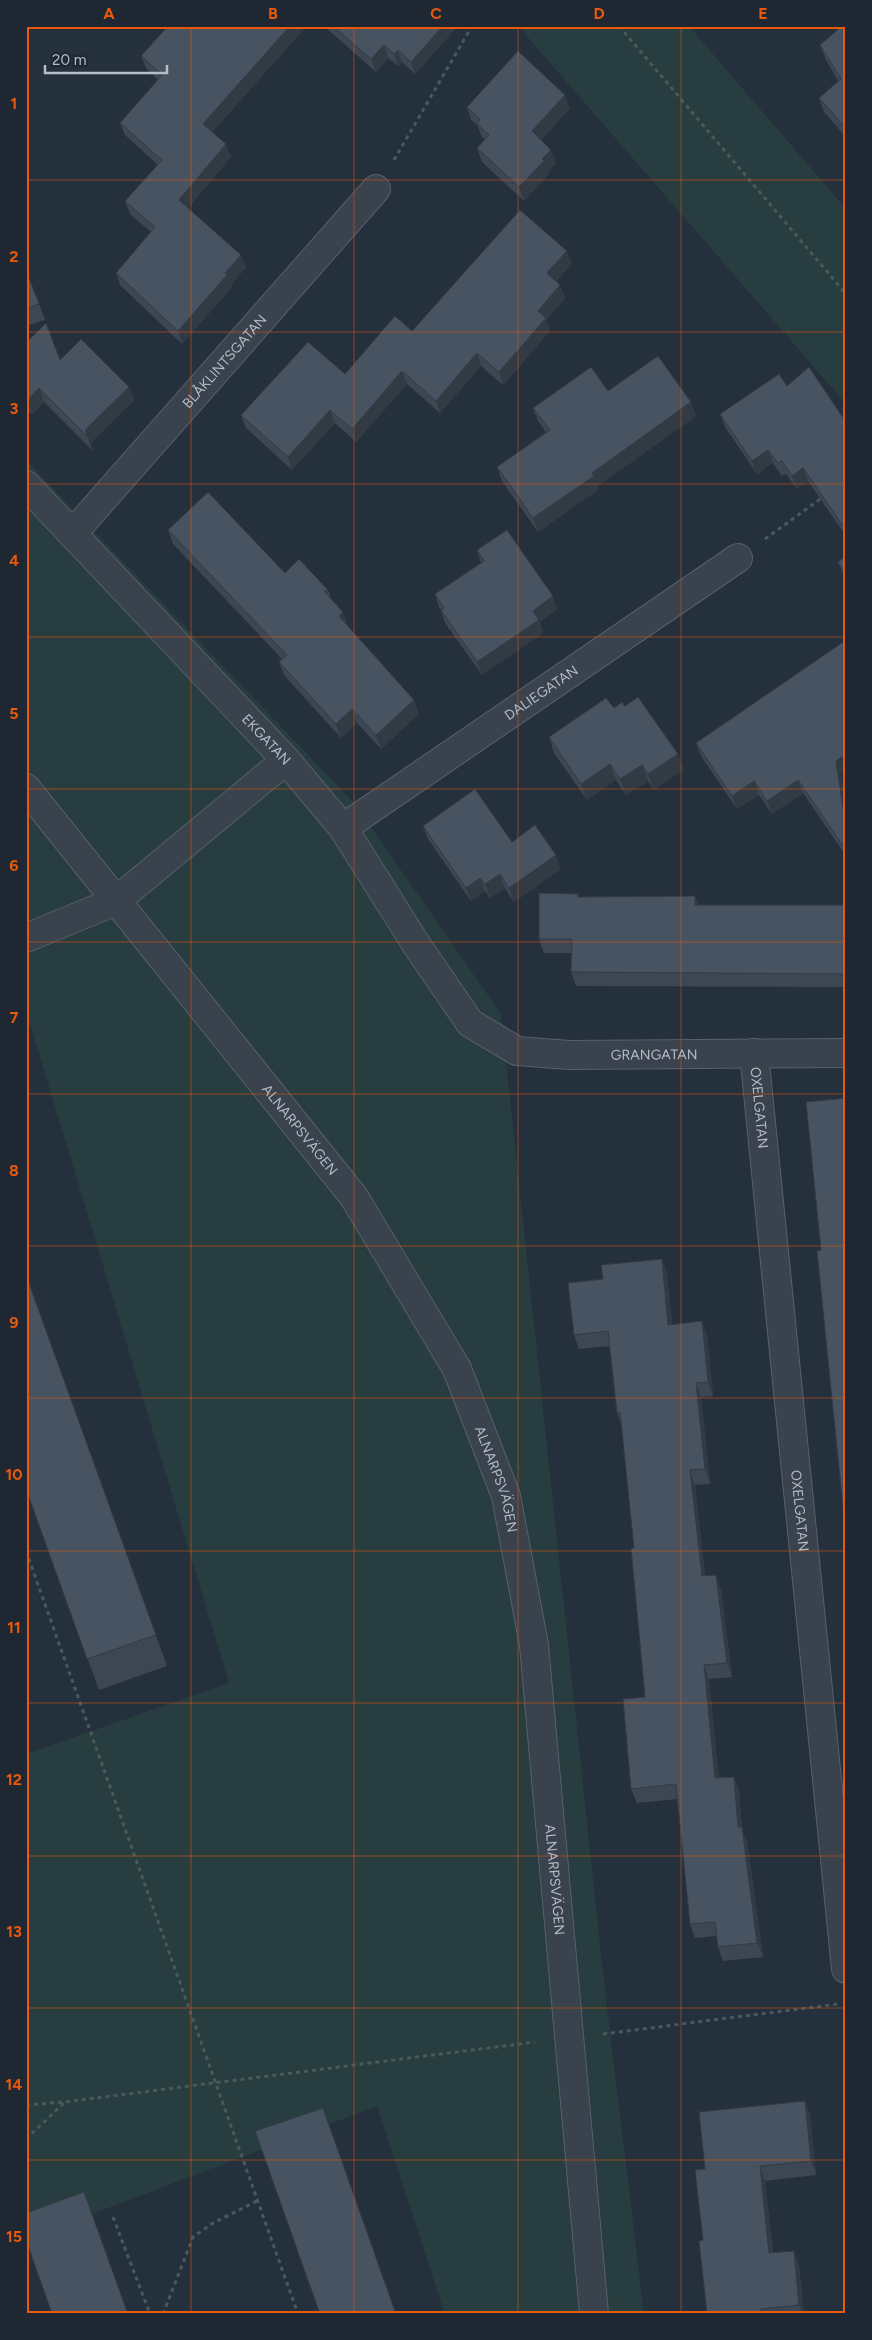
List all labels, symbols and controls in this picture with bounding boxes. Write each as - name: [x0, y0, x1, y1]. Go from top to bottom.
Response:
- text: A: [103, 4, 115, 23]
- text: B: [268, 4, 278, 23]
- text: C: [430, 4, 442, 23]
- text: D: [593, 4, 605, 23]
- text: E: [758, 4, 768, 23]
- scale bar: [45, 42, 168, 74]
- text: 20 m: [52, 51, 86, 69]
- text: 1: [11, 94, 17, 113]
- text: 2: [9, 247, 19, 266]
- street label: BLÅKLINTSGATAN: [179, 311, 270, 411]
- text: 3: [10, 399, 19, 418]
- text: 4: [9, 551, 19, 570]
- street label: DALIEGATAN: [501, 661, 581, 724]
- text: 5: [9, 704, 19, 723]
- street label: EKGATAN: [238, 710, 295, 768]
- text: 6: [9, 856, 19, 875]
- text: 7: [10, 1008, 19, 1027]
- street label: GRANGATAN: [611, 1046, 698, 1063]
- street label: OXELGATAN: [747, 1066, 772, 1149]
- street label: ALNARPSVÄGEN: [258, 1081, 342, 1179]
- text: 8: [9, 1161, 19, 1180]
- text: 9: [9, 1313, 19, 1332]
- street label: ALNARPSVÄGEN: [471, 1423, 521, 1534]
- text: 10: [5, 1465, 23, 1484]
- street label: OXELGATAN: [787, 1469, 813, 1552]
- text: 11: [7, 1618, 21, 1637]
- text: 12: [6, 1770, 22, 1789]
- street label: ALNARPSVÄGEN: [542, 1823, 568, 1936]
- text: 13: [6, 1922, 22, 1941]
- text: 14: [6, 2075, 22, 2094]
- text: 15: [6, 2227, 22, 2246]

